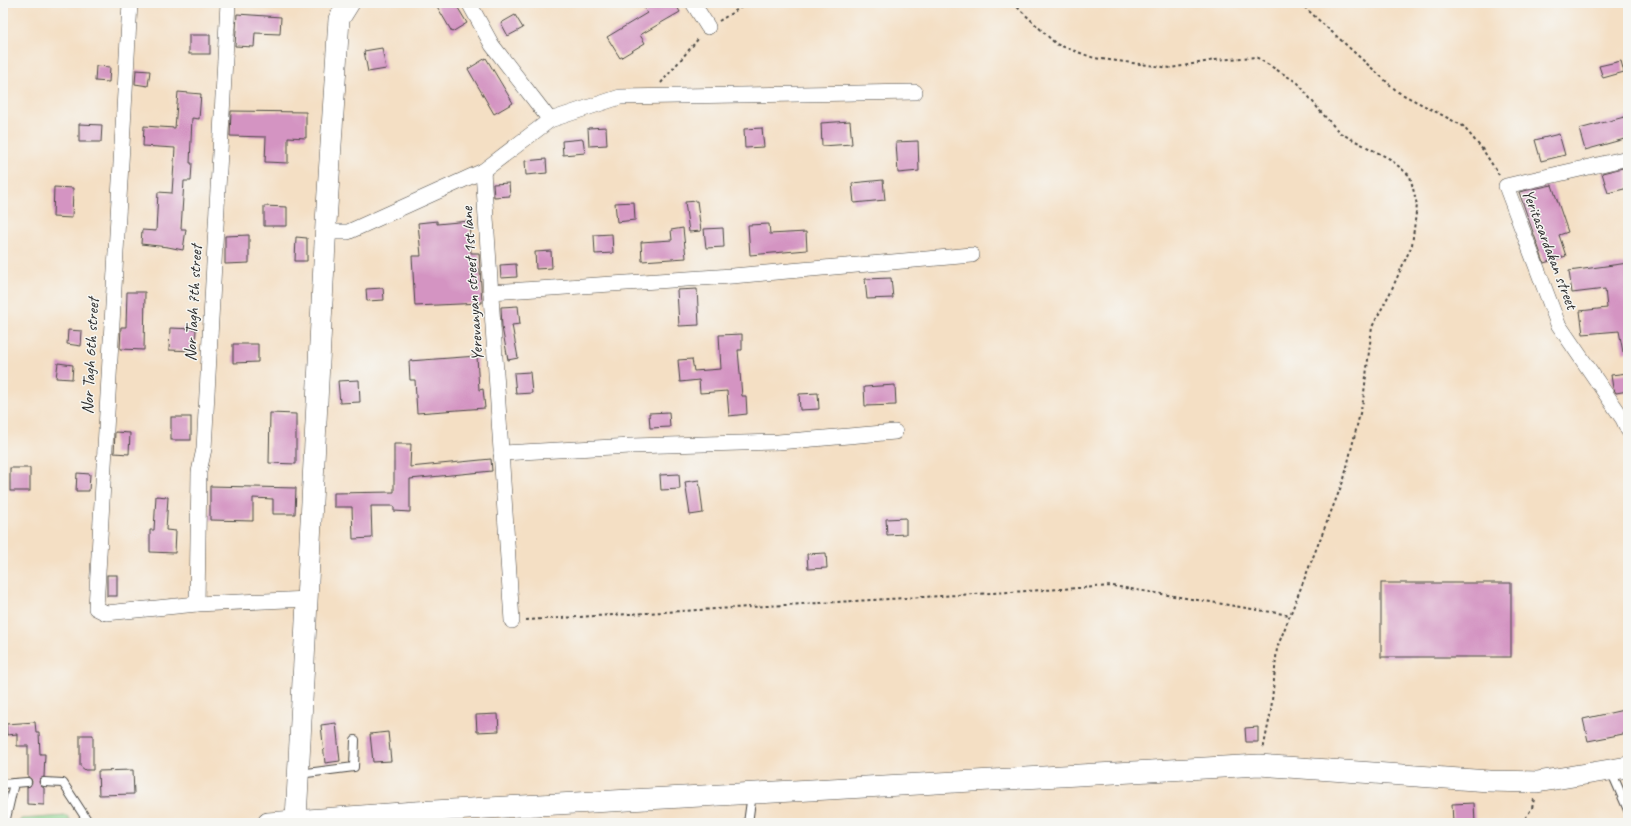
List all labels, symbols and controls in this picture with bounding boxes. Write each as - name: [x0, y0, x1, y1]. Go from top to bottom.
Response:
- street label: Yeritasardakan street: [1517, 186, 1583, 314]
- street label: Yerevanyan street 1st lane: [456, 205, 488, 362]
- street label: Nor Tagh 7th street: [179, 242, 207, 362]
- street label: Nor Tagh 6th street: [76, 295, 104, 415]

